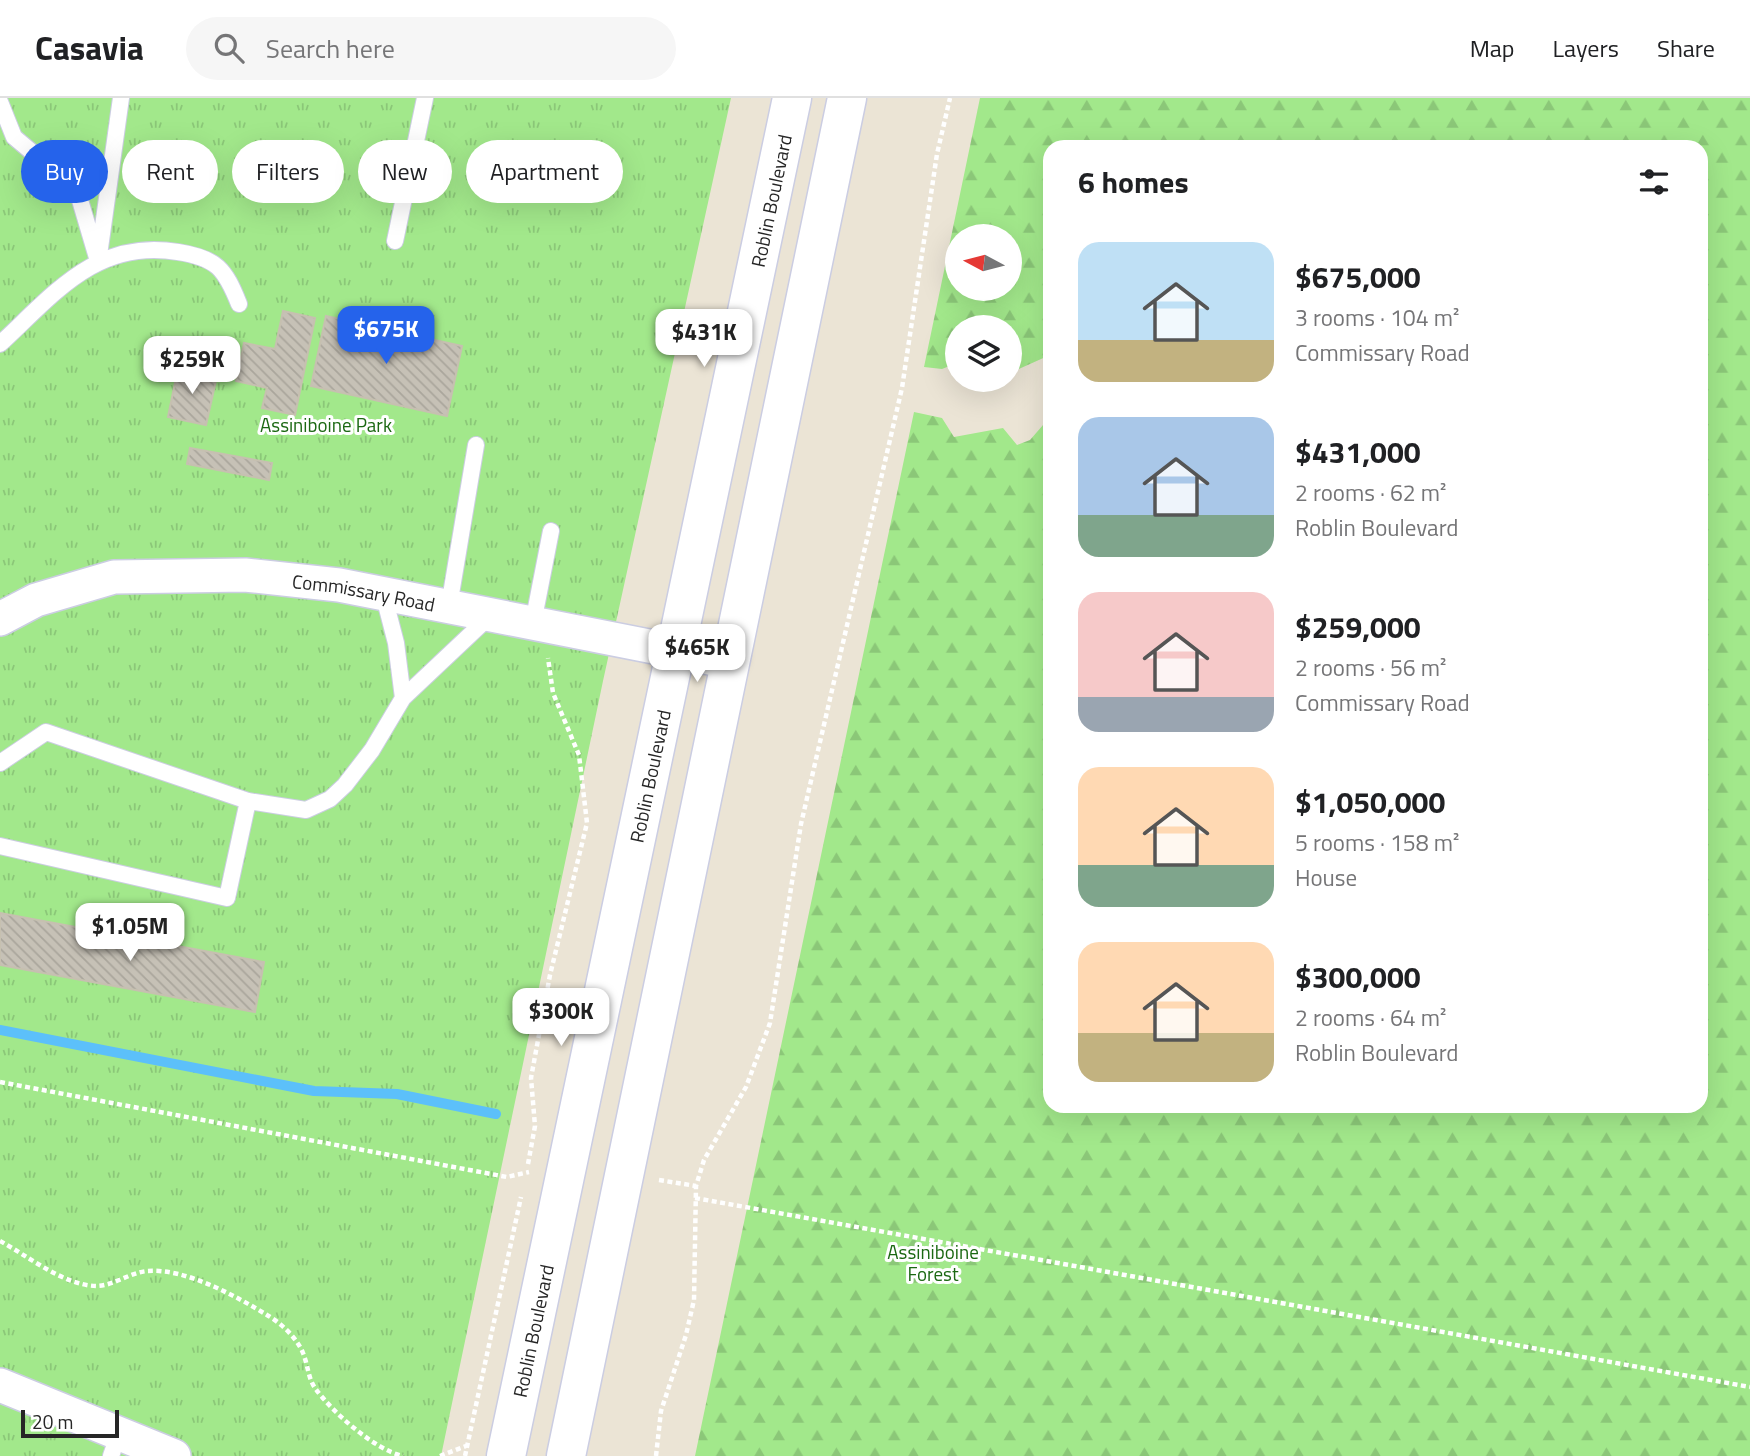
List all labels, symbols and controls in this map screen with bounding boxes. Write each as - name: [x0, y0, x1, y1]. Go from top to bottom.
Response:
- search box: [186, 17, 676, 80]
- text: Casavia: [35, 23, 144, 73]
- icon: search: [210, 29, 248, 67]
- text: Search here: [266, 29, 395, 68]
- text: Map: [1470, 30, 1515, 66]
- text: Layers: [1553, 30, 1619, 66]
- text: Share: [1657, 30, 1715, 66]
- street label: Roblin Boulevard: [742, 131, 799, 270]
- chip: Buy: [21, 140, 108, 203]
- chip: Rent: [122, 140, 218, 203]
- chip: Filters: [232, 140, 344, 203]
- chip: New: [358, 140, 452, 203]
- chip: Apartment: [466, 140, 623, 203]
- text: 6 homes: [1078, 159, 1189, 205]
- icon: filters: [1635, 163, 1673, 201]
- north arrow: [945, 224, 1022, 301]
- map controls: [945, 224, 1022, 392]
- text: $675,000: [1295, 254, 1421, 300]
- icon: home: [1134, 270, 1218, 354]
- text: 3 rooms · 104 m²: [1295, 300, 1459, 335]
- pin: $675K: [337, 306, 435, 366]
- pin: $431K: [655, 310, 753, 369]
- text: $675K: [353, 311, 419, 346]
- text: $431K: [671, 314, 737, 349]
- button: layers: [945, 315, 1022, 392]
- text: Commissary Road: [1295, 335, 1470, 370]
- pin: $259K: [143, 336, 241, 396]
- text: $259K: [159, 341, 225, 376]
- park label: Assiniboine Park: [260, 410, 392, 439]
- text: $431,000: [1295, 429, 1421, 475]
- icon: home: [1134, 445, 1218, 529]
- text: 2 rooms · 62 m²: [1295, 475, 1446, 510]
- text: Roblin Boulevard: [1295, 510, 1458, 545]
- street label: Commissary Road: [291, 566, 438, 618]
- text: $259,000: [1295, 604, 1421, 650]
- icon: home: [1134, 620, 1218, 704]
- pin: $465K: [648, 624, 746, 684]
- text: $465K: [664, 629, 730, 664]
- text: 2 rooms · 56 m²: [1295, 650, 1446, 685]
- text: Commissary Road: [1295, 685, 1470, 720]
- street label: Roblin Boulevard: [621, 707, 677, 845]
- text: $1,050,000: [1295, 779, 1445, 825]
- icon: home: [1134, 795, 1218, 879]
- text: 5 rooms · 158 m²: [1295, 825, 1459, 860]
- text: House: [1295, 860, 1357, 895]
- pin: $1.05M: [73, 904, 187, 963]
- text: $1.05M: [91, 908, 169, 943]
- text: $300,000: [1295, 954, 1421, 1000]
- icon: home: [1134, 970, 1218, 1054]
- pin: $300K: [512, 988, 610, 1048]
- text: $300K: [528, 993, 594, 1028]
- text: 2 rooms · 64 m²: [1295, 1000, 1446, 1035]
- text: Roblin Boulevard: [1295, 1035, 1458, 1070]
- park label: Assiniboine Forest: [887, 1237, 979, 1288]
- street label: Roblin Boulevard: [504, 1262, 560, 1400]
- scale bar: [21, 1407, 119, 1439]
- text: 20 m: [32, 1407, 73, 1436]

